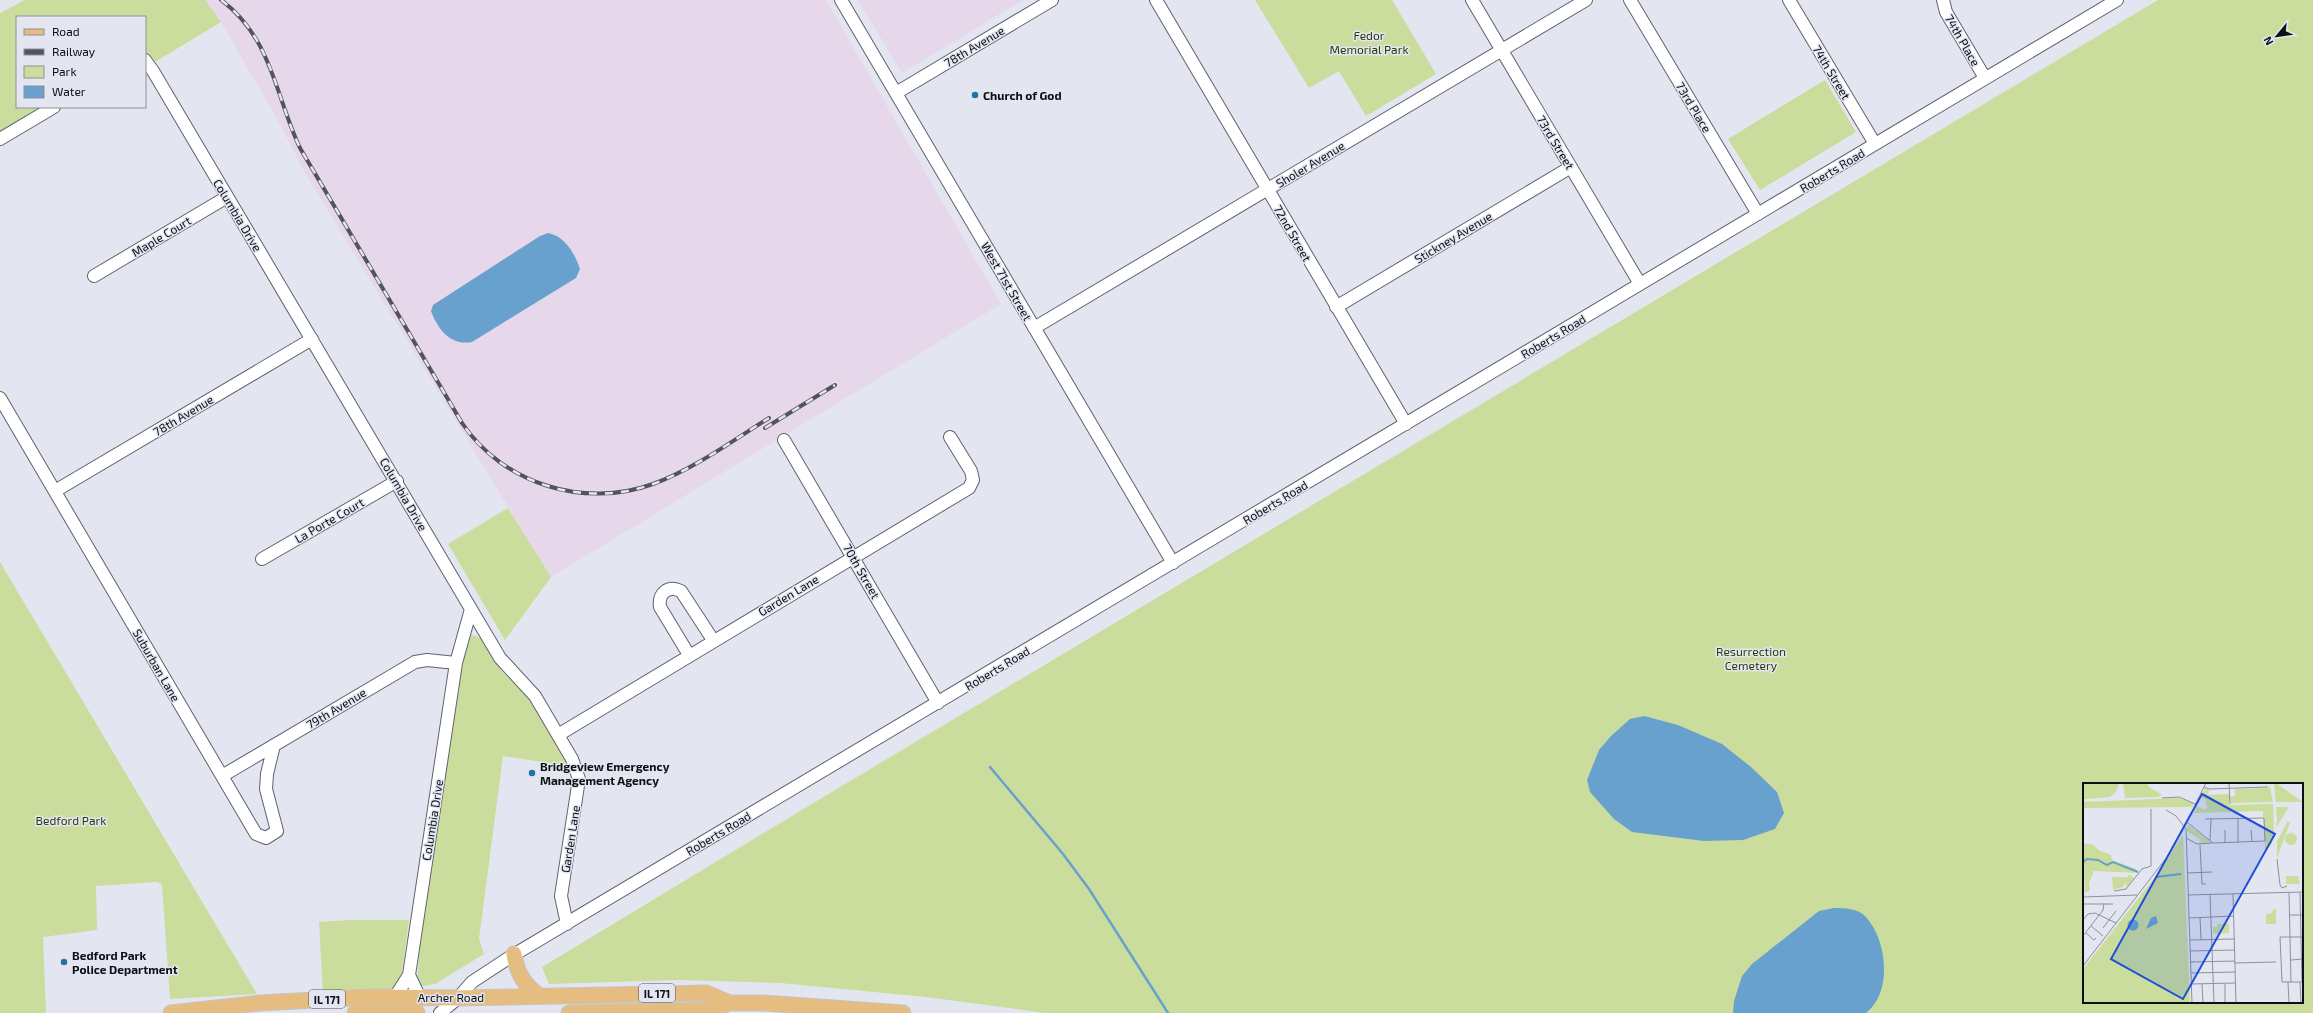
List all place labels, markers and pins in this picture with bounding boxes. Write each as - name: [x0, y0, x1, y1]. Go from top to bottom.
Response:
- place label: Church of God: [983, 88, 1062, 102]
- marker: Church of God: [970, 90, 980, 100]
- place label: Bridgeview Emergency Management Agency: [540, 759, 670, 788]
- marker: Bridgeview Emergency Management Agency: [527, 768, 537, 778]
- place label: Bedford Park Police Department: [72, 948, 178, 976]
- marker: Bedford Park Police Department: [59, 957, 69, 967]

